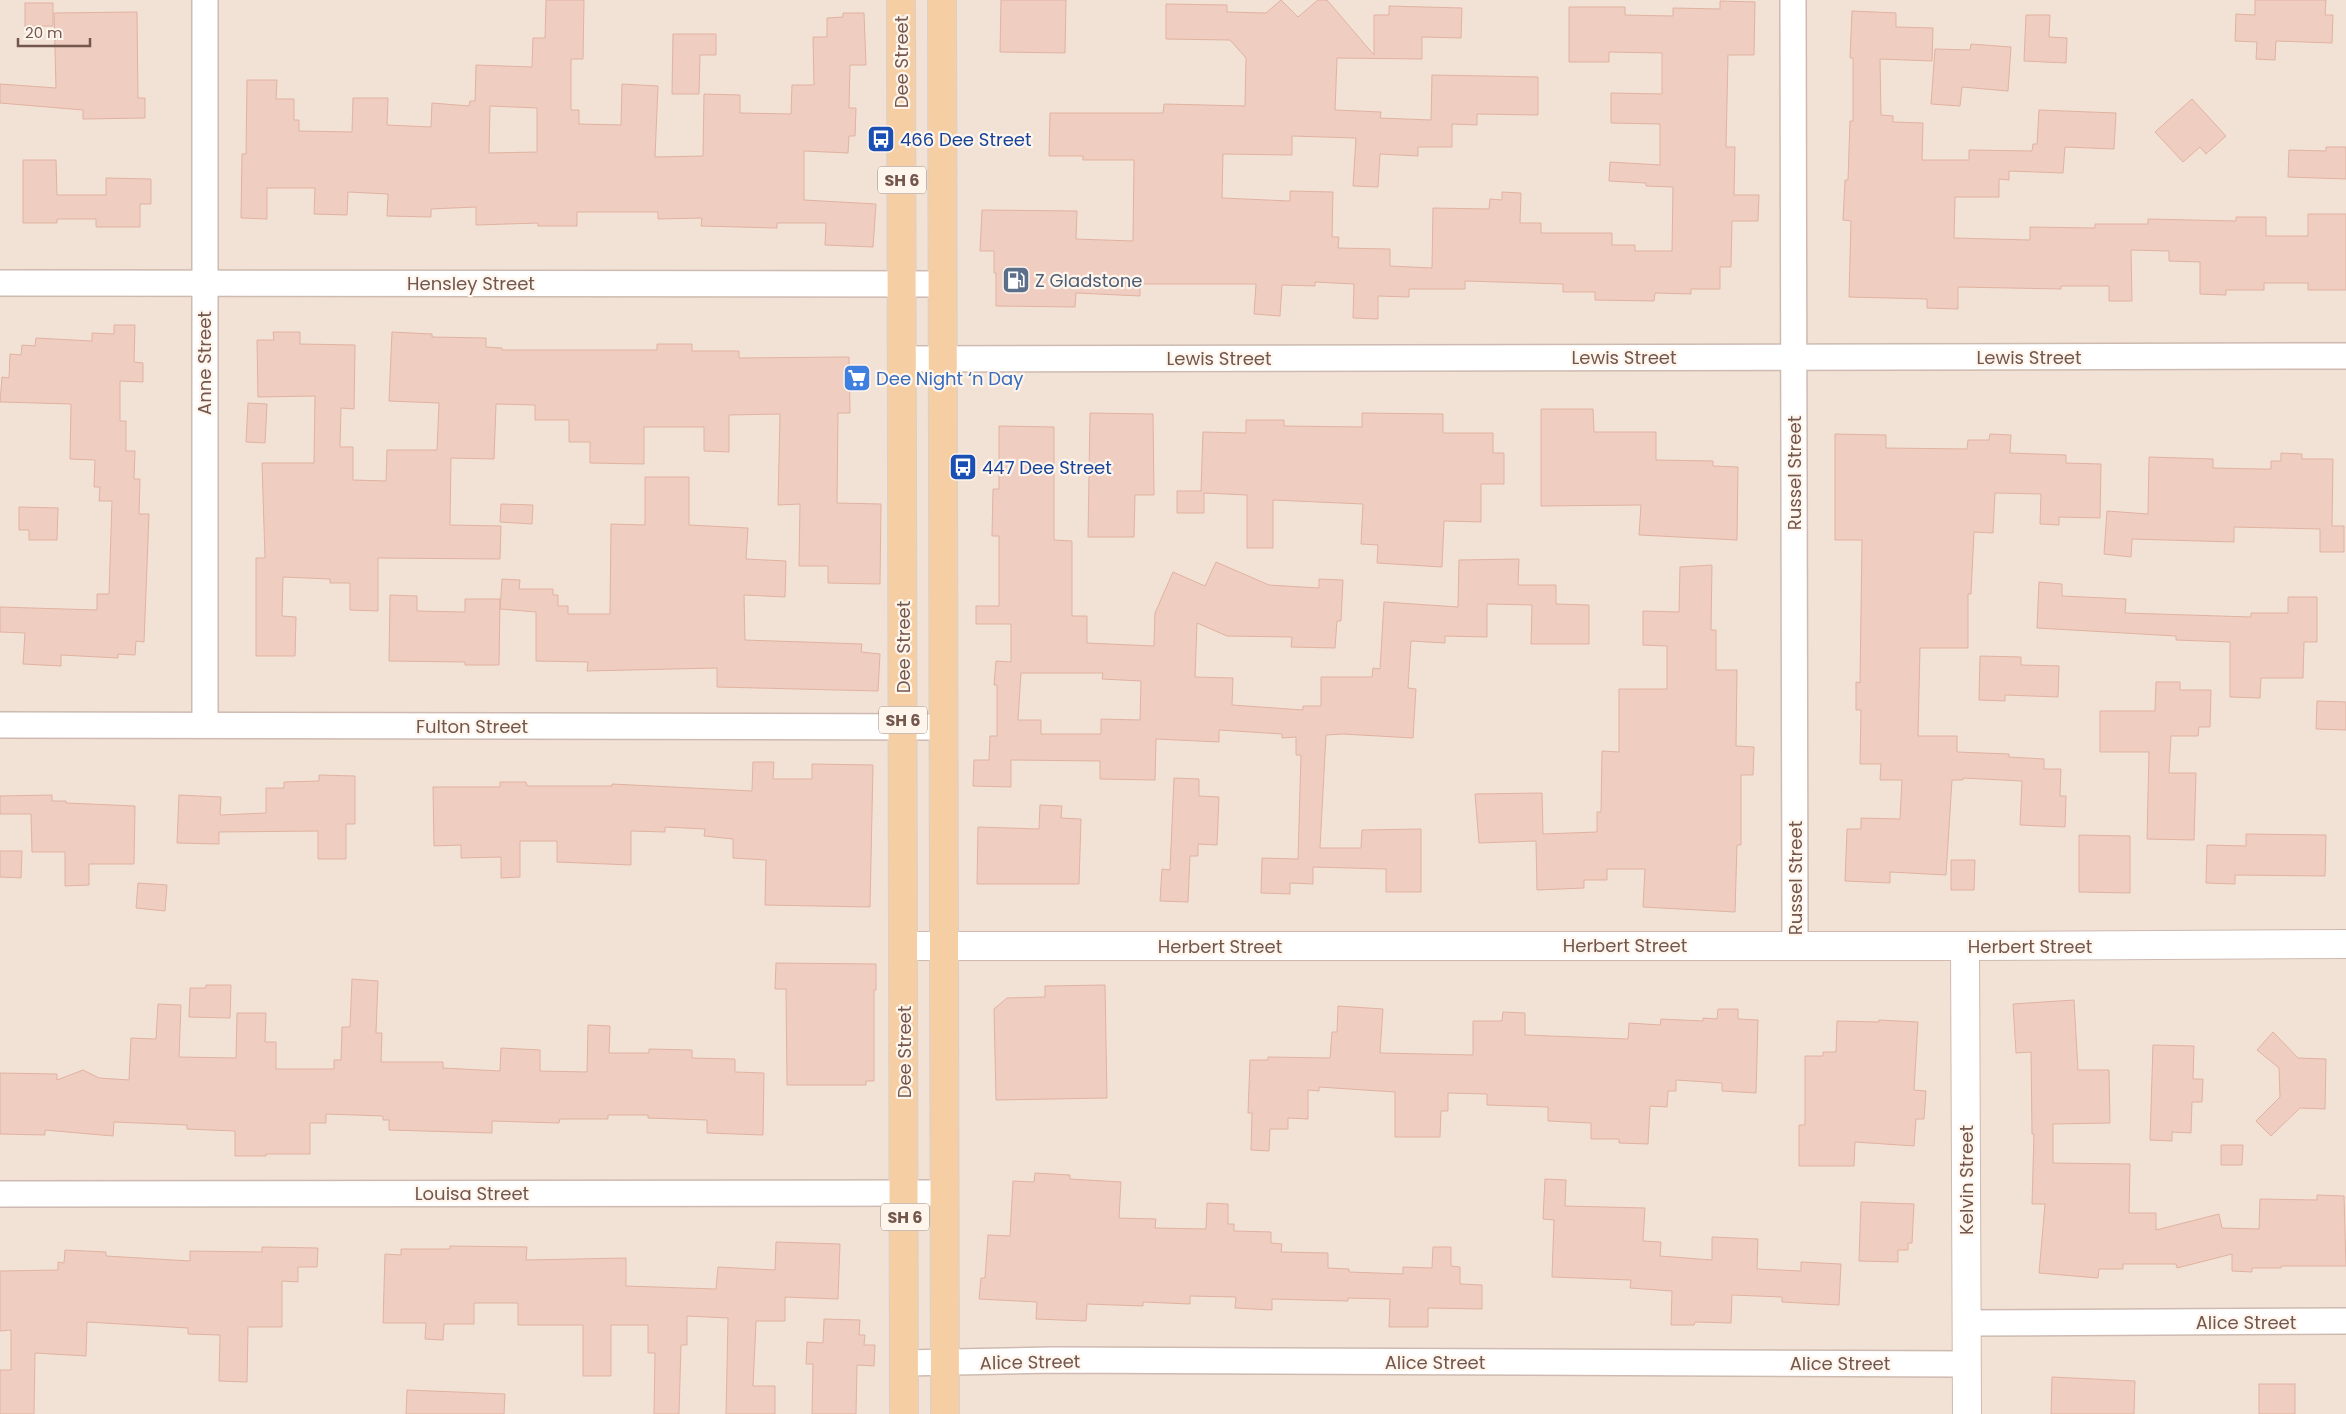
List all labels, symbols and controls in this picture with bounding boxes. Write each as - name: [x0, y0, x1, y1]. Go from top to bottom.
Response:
- scale bar: [18, 15, 90, 47]
- street label: Dee Street: [889, 16, 914, 108]
- text: 20 m: [25, 22, 63, 43]
- bus stop icon: 466 Dee Street: [866, 124, 896, 154]
- place label: 466 Dee Street: [900, 127, 1032, 152]
- road number: SH 6: [878, 166, 926, 194]
- fuel station icon: Z Gladstone: [1001, 265, 1031, 295]
- place label: Z Gladstone: [1035, 268, 1142, 293]
- street label: Hensley Street: [407, 271, 535, 296]
- street label: Anne Street: [192, 311, 217, 415]
- street label: Lewis Street: [1571, 345, 1677, 370]
- street label: Lewis Street: [1976, 345, 2082, 370]
- street label: Lewis Street: [1166, 346, 1272, 371]
- supermarket icon: Dee Night ‘n Day: [842, 363, 872, 393]
- place label: Dee Night ‘n Day: [876, 366, 1023, 391]
- street label: Russel Street: [1782, 416, 1807, 530]
- bus stop icon: 447 Dee Street: [948, 452, 978, 482]
- place label: 447 Dee Street: [982, 455, 1112, 480]
- street label: Dee Street: [891, 601, 916, 693]
- road number: SH 6: [879, 706, 927, 734]
- street label: Fulton Street: [416, 714, 528, 739]
- street label: Russel Street: [1783, 821, 1808, 935]
- street label: Herbert Street: [1563, 933, 1687, 958]
- street label: Herbert Street: [1158, 934, 1282, 959]
- street label: Herbert Street: [1968, 934, 2092, 959]
- street label: Dee Street: [892, 1006, 917, 1098]
- street label: Kelvin Street: [1954, 1125, 1979, 1235]
- street label: Louisa Street: [415, 1181, 529, 1206]
- road number: SH 6: [881, 1204, 929, 1230]
- street label: Alice Street: [2196, 1310, 2296, 1335]
- street label: Alice Street: [979, 1349, 1081, 1375]
- street label: Alice Street: [1385, 1350, 1485, 1375]
- street label: Alice Street: [1790, 1351, 1890, 1376]

